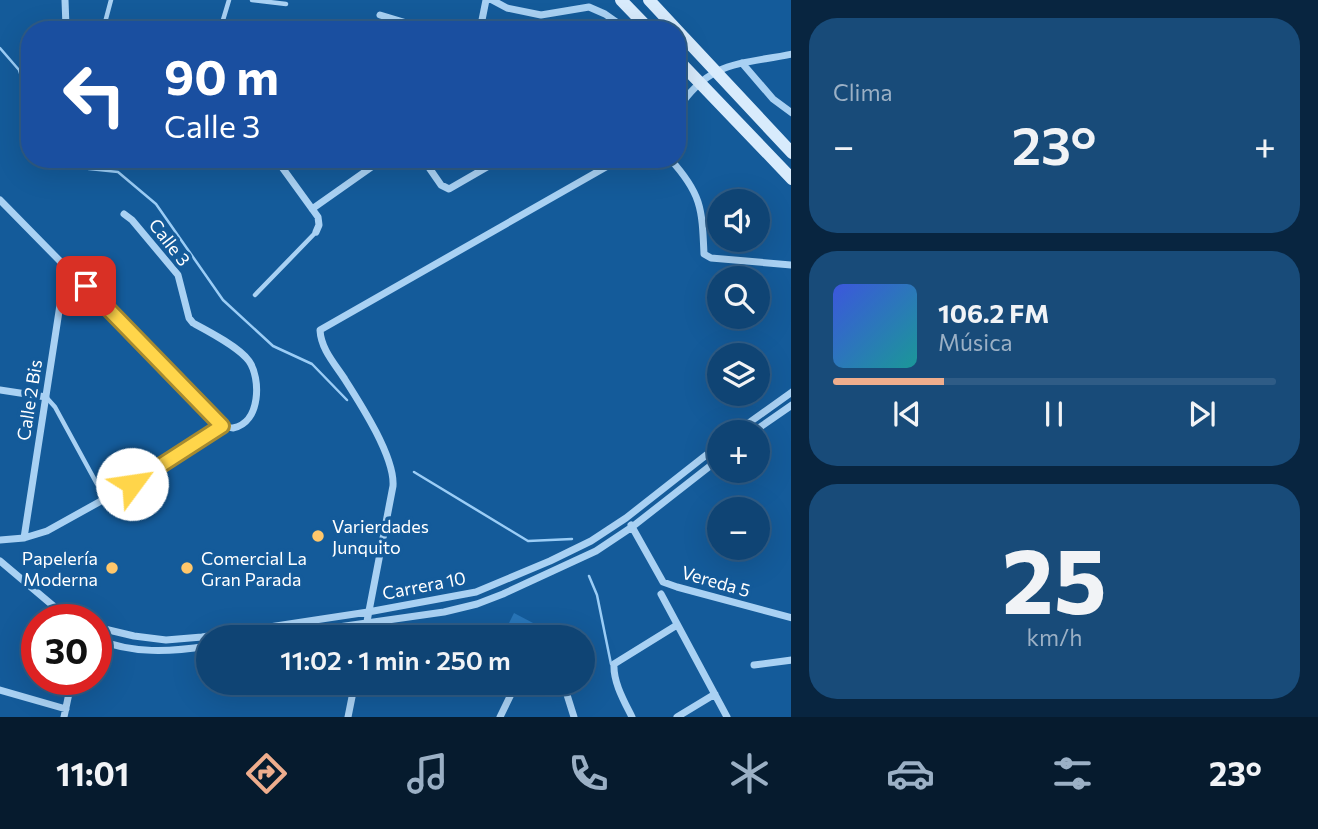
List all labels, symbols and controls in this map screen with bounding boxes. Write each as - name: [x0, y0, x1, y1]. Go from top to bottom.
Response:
- text: 90 m: [164, 45, 279, 105]
- icon: left: [49, 49, 140, 140]
- text: Clima: [833, 78, 893, 106]
- text: Calle 3: [164, 105, 260, 145]
- text: 23°: [1012, 112, 1097, 176]
- text: −: [833, 121, 855, 168]
- text: +: [1254, 121, 1276, 168]
- map controls: [707, 189, 770, 560]
- button: sound: [707, 189, 770, 252]
- street label: Calle 3: [145, 214, 195, 270]
- pin: [56, 256, 116, 316]
- button: search: [707, 266, 770, 329]
- icon: arrive: [67, 267, 105, 305]
- text: 106.2 FM: [938, 297, 1049, 328]
- text: Música: [938, 328, 1013, 356]
- button: layers: [707, 343, 770, 406]
- street label: Calle 2 Bis: [12, 358, 46, 442]
- icon: previous: [888, 395, 926, 433]
- icon: pause: [1035, 395, 1073, 433]
- icon: next: [1183, 395, 1221, 433]
- button: +: [707, 420, 770, 483]
- position arrow: [95, 447, 169, 521]
- button: −: [707, 497, 770, 560]
- place label: Varierdades Junquito: [332, 515, 429, 558]
- text: 25: [1002, 521, 1107, 633]
- marker: Varierdades Junquito: [310, 528, 326, 544]
- place label: Papelería Moderna: [22, 547, 98, 590]
- place label: Comercial La Gran Parada: [201, 547, 307, 590]
- marker: Papelería Moderna: [104, 560, 120, 576]
- marker: Comercial La Gran Parada: [179, 560, 195, 576]
- street label: Vereda 5: [679, 561, 753, 601]
- street label: Carrera 10: [380, 566, 468, 604]
- speed limit sign: 30: [21, 604, 112, 695]
- text: km/h: [1027, 623, 1082, 651]
- text: 11:02 · 1 min · 250 m: [280, 644, 511, 675]
- icon: directions: [242, 749, 291, 798]
- icon: music: [403, 749, 452, 798]
- icon: phone: [564, 749, 613, 798]
- icon: climate: [725, 749, 774, 798]
- icon: car: [886, 749, 935, 798]
- icon: filters: [1048, 749, 1097, 798]
- text: 11:01: [56, 753, 129, 793]
- text: 23°: [1209, 753, 1262, 793]

